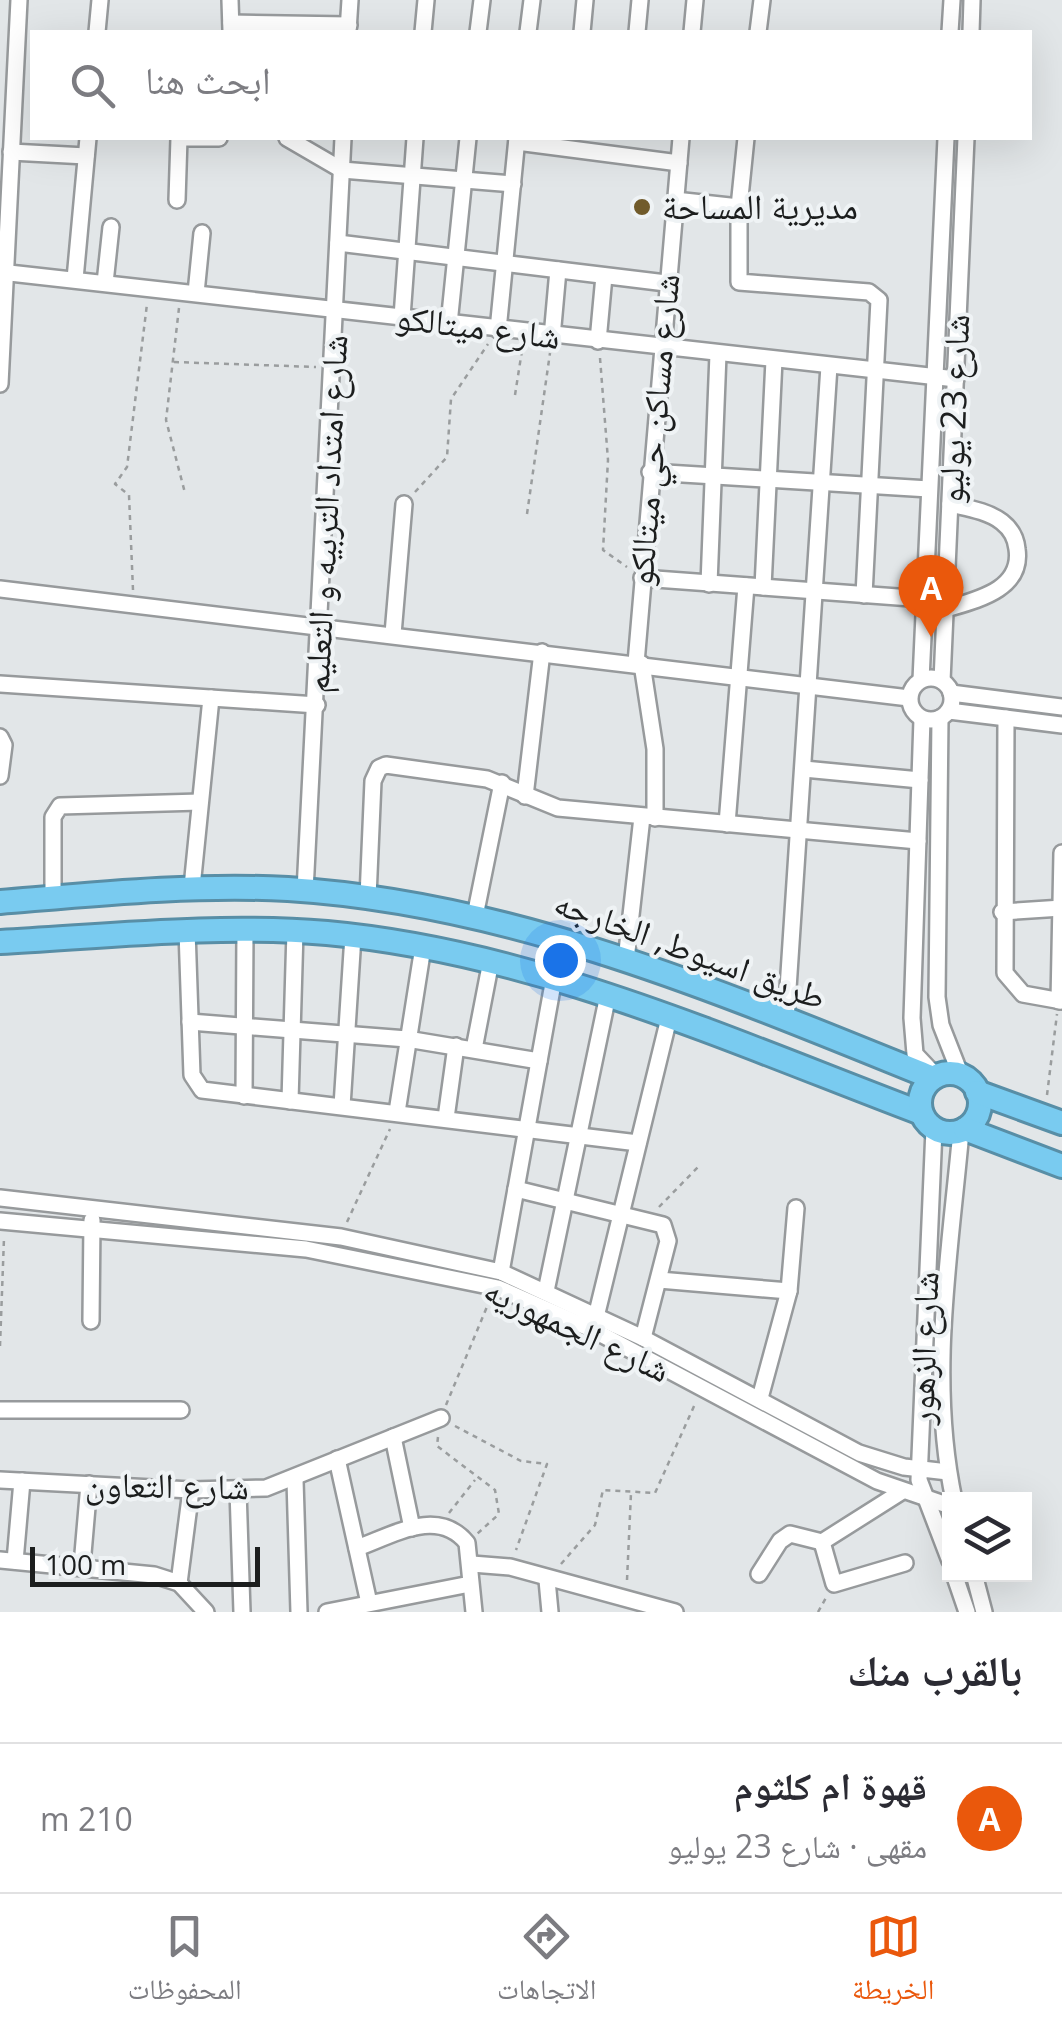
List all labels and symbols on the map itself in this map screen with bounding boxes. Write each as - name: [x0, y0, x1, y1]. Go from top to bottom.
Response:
- place label: مديرية المساحة: [662, 182, 858, 229]
- marker: مديرية المساحة: [631, 196, 653, 218]
- street label: شارع مساكن حي ميتالكو: [615, 272, 695, 588]
- street label: شارع ميتالكو: [393, 292, 563, 359]
- street label: شارع 23 يوليو: [926, 313, 979, 504]
- street label: شارع امتداد التربيه و التعليم: [292, 334, 358, 694]
- pin: A: [898, 554, 964, 637]
- street label: طريق اسيوط, الخارجه: [548, 878, 833, 1020]
- your location: [535, 935, 586, 986]
- street label: شارع الجمهوريه: [477, 1265, 678, 1392]
- street label: شارع الزهور: [896, 1271, 949, 1426]
- street label: شارع التعاون: [85, 1460, 250, 1509]
- scale bar: [30, 1542, 260, 1586]

